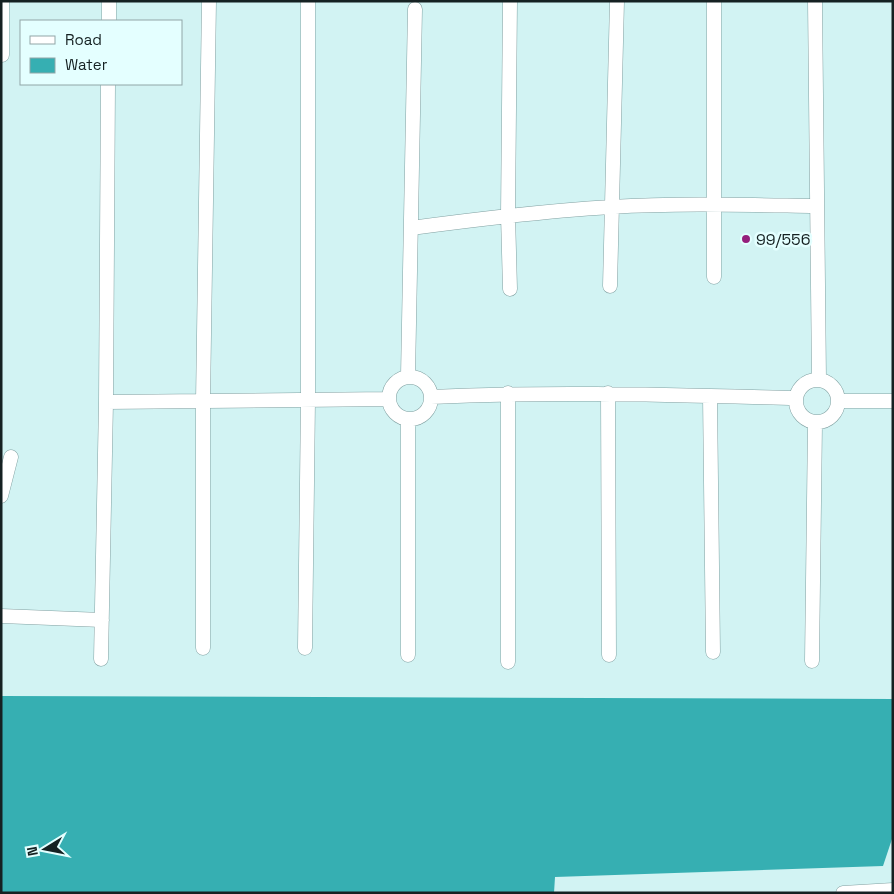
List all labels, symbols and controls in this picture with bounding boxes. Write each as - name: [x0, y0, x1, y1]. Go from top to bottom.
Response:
- legend: [20, 20, 182, 85]
- text: Road: [65, 30, 102, 49]
- text: Water: [65, 55, 108, 74]
- place label: 99/556: [756, 229, 810, 250]
- marker: 99/556: [740, 233, 752, 245]
- north arrow: [20, 824, 70, 874]
- text: N: [23, 845, 42, 857]

